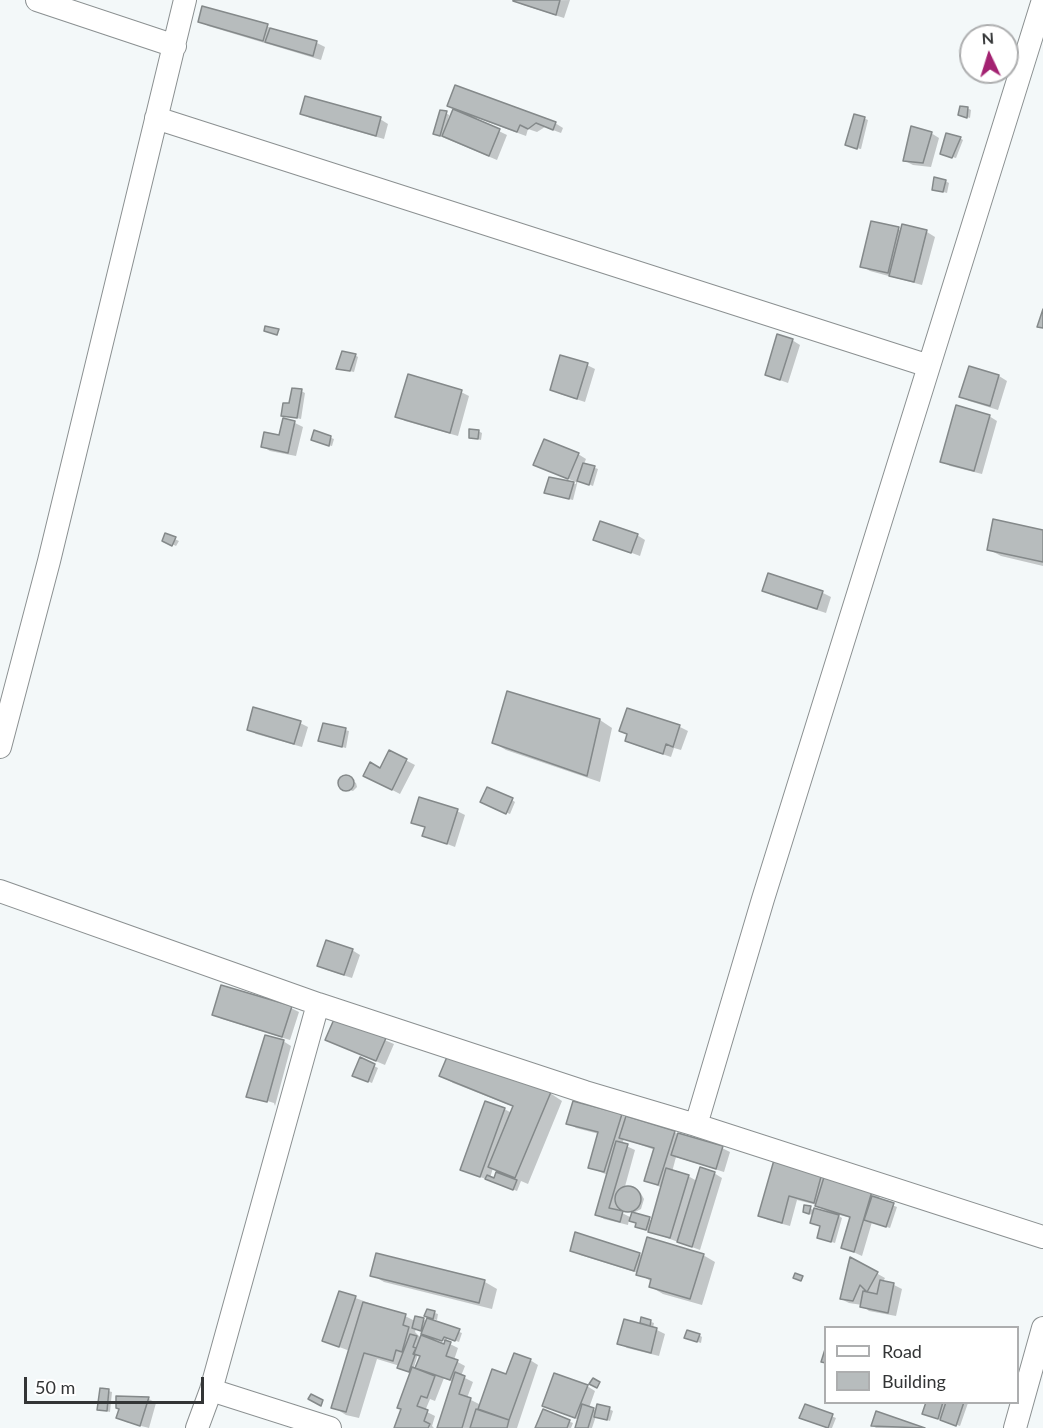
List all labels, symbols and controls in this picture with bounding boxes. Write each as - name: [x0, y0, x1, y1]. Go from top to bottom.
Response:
- north arrow: [959, 24, 1019, 84]
- text: N: [981, 28, 995, 47]
- legend: [824, 1326, 1019, 1404]
- text: Road: [882, 1340, 922, 1362]
- scale bar: [27, 1365, 207, 1403]
- text: Building: [882, 1370, 946, 1392]
- text: 50 m: [35, 1376, 75, 1398]

